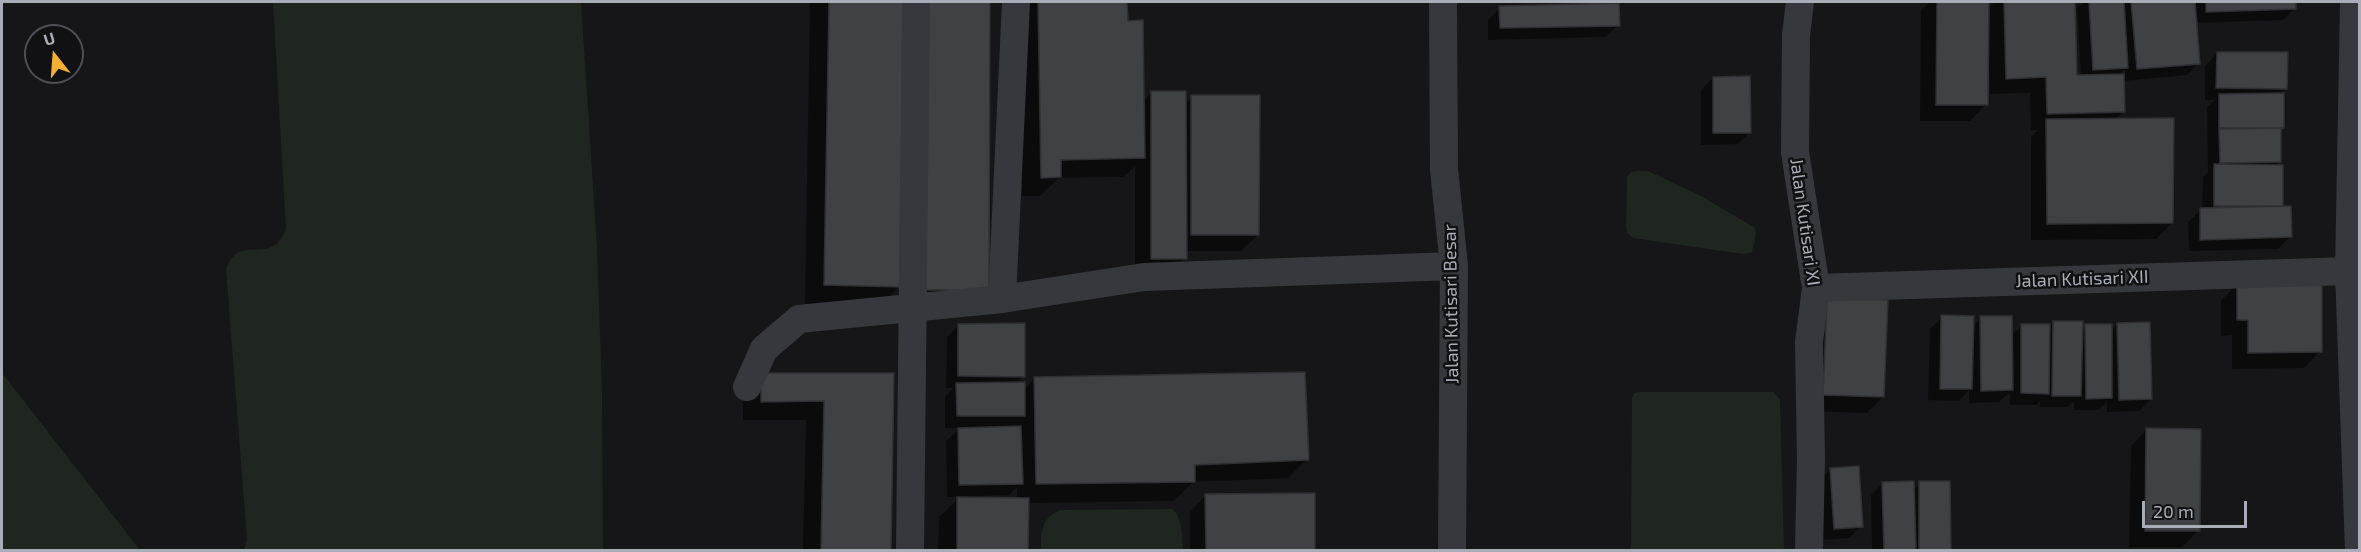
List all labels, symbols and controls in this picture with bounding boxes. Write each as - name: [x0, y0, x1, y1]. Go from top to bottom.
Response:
- north arrow: [24, 24, 84, 84]
- text: U: [41, 28, 57, 49]
- street label: Jalan Kutisari XI: [1785, 157, 1825, 287]
- street label: Jalan Kutisari Besar: [1439, 224, 1463, 384]
- street label: Jalan Kutisari XII: [2015, 266, 2149, 292]
- scale bar: [2145, 489, 2250, 527]
- text: 20 m: [2153, 500, 2194, 522]

